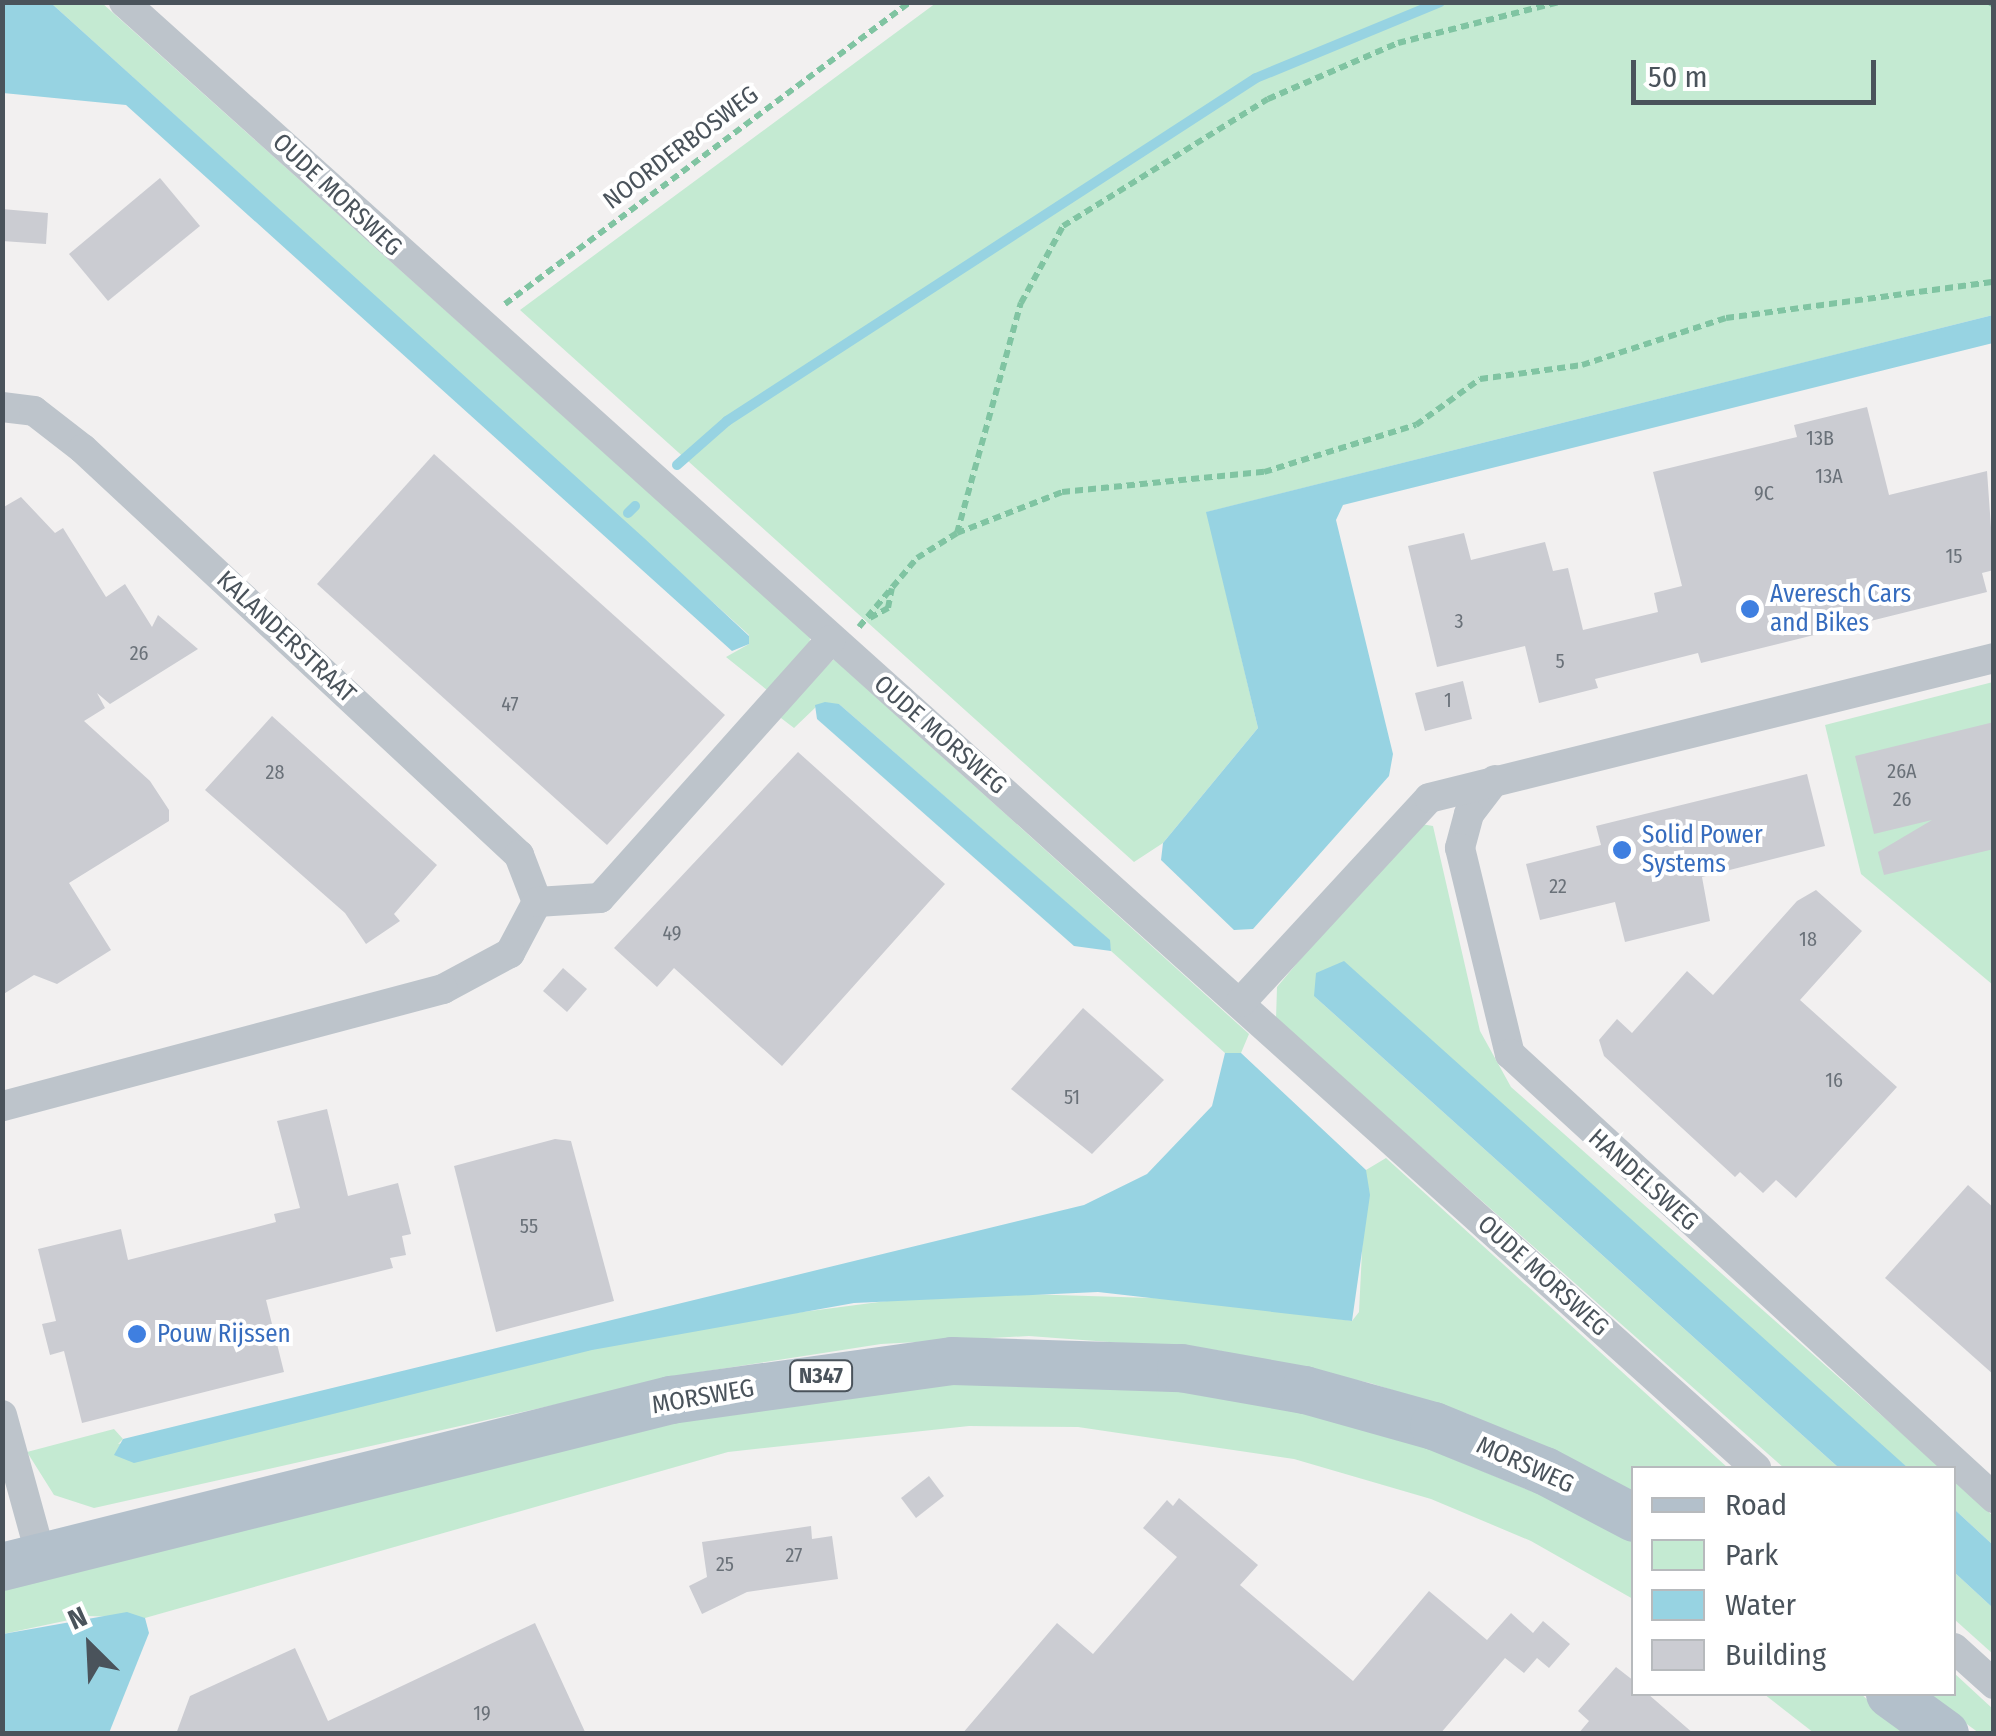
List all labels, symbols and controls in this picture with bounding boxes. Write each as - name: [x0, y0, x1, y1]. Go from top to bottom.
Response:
- scale bar: [1636, 40, 1881, 102]
- text: 50 m: [1648, 59, 1708, 95]
- street label: NOORDERBOSWEG: [598, 80, 764, 216]
- street label: OUDE MORSWEG: [266, 127, 408, 263]
- house number: 13B: [1806, 426, 1834, 450]
- house number: 13A: [1815, 464, 1843, 488]
- house number: 9C: [1754, 481, 1774, 505]
- house number: 15: [1946, 544, 1962, 568]
- street label: KALANDERSTRAAT: [210, 565, 362, 709]
- place label: Averesch Cars and Bikes: [1770, 580, 1911, 639]
- marker: Averesch Cars and Bikes: [1739, 598, 1761, 620]
- house number: 3: [1454, 609, 1464, 633]
- house number: 26: [130, 641, 148, 665]
- house number: 5: [1555, 649, 1565, 673]
- street label: OUDE MORSWEG: [868, 669, 1012, 801]
- house number: 1: [1444, 688, 1452, 712]
- house number: 47: [501, 692, 519, 716]
- house number: 26A: [1887, 759, 1917, 783]
- house number: 28: [266, 760, 284, 784]
- house number: 26: [1893, 787, 1911, 811]
- place label: Solid Power Systems: [1642, 821, 1763, 880]
- marker: Solid Power Systems: [1611, 839, 1633, 861]
- house number: 22: [1549, 874, 1567, 898]
- house number: 49: [662, 921, 682, 945]
- house number: 18: [1799, 927, 1817, 951]
- house number: 16: [1825, 1068, 1843, 1092]
- house number: 51: [1064, 1085, 1080, 1109]
- street label: HANDELSWEG: [1582, 1123, 1704, 1237]
- street label: OUDE MORSWEG: [1471, 1209, 1615, 1343]
- house number: 55: [520, 1214, 538, 1238]
- place label: Pouw Rijssen: [157, 1319, 291, 1349]
- marker: Pouw Rijssen: [126, 1323, 148, 1345]
- road number: N347: [788, 1359, 854, 1393]
- street label: MORSWEG: [650, 1373, 756, 1421]
- street label: MORSWEG: [1472, 1430, 1578, 1500]
- legend: [1631, 1466, 1956, 1696]
- text: Road: [1725, 1487, 1787, 1523]
- text: Park: [1725, 1537, 1778, 1573]
- house number: 27: [786, 1543, 802, 1567]
- house number: 25: [716, 1552, 734, 1576]
- text: Water: [1725, 1587, 1796, 1623]
- north arrow: [40, 1596, 140, 1696]
- text: N: [63, 1600, 92, 1637]
- text: Building: [1725, 1637, 1826, 1673]
- house number: 19: [473, 1701, 491, 1725]

